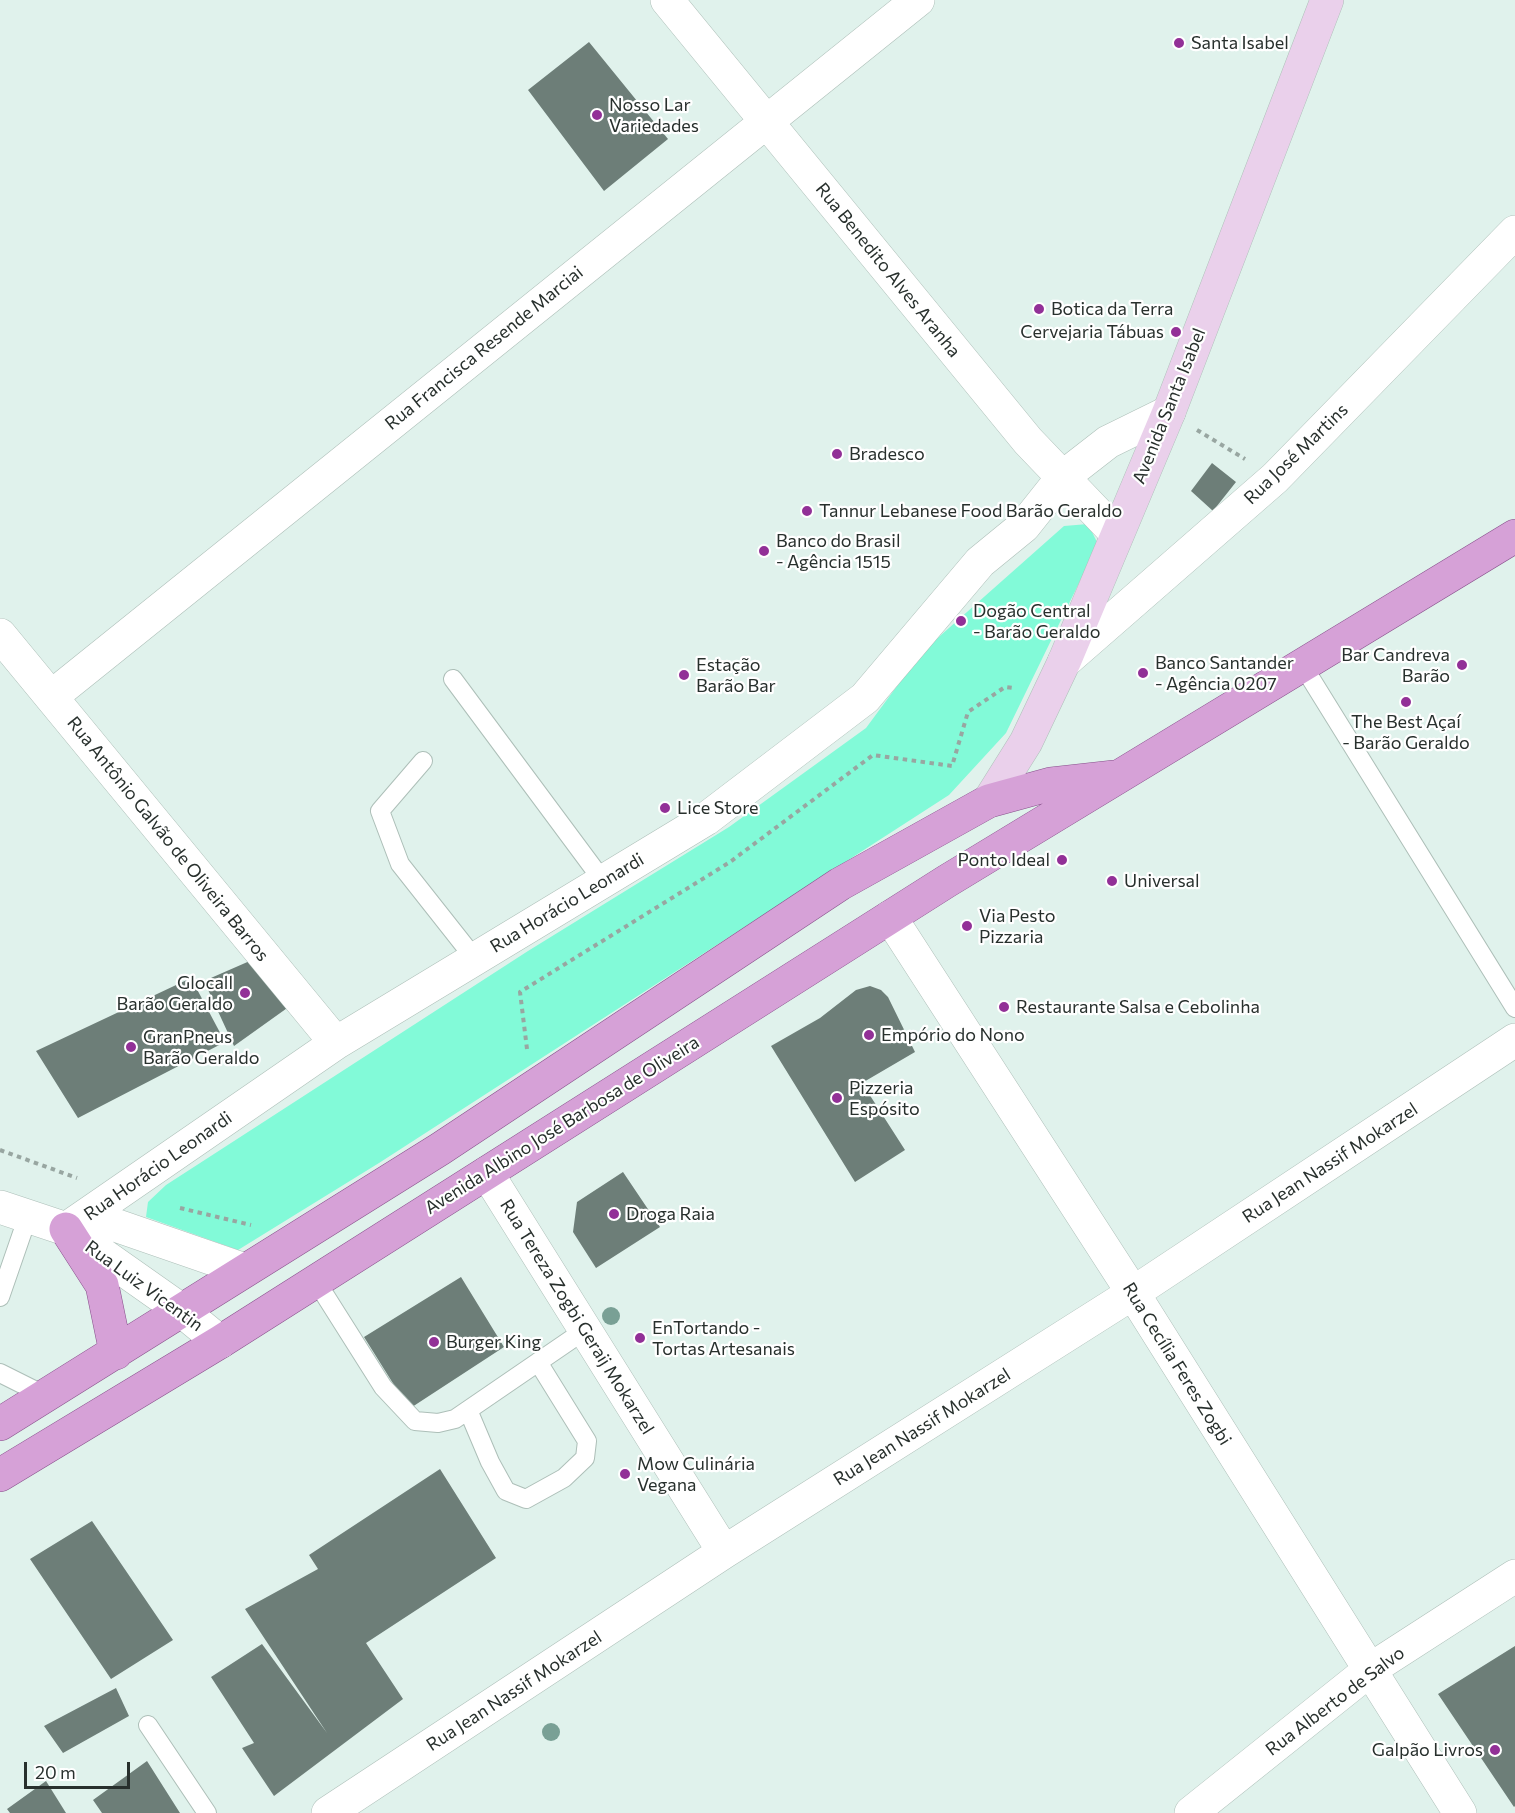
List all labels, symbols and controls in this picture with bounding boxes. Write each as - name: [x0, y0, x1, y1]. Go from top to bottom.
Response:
- place label: Santa Isabel: [1191, 32, 1289, 54]
- marker: Santa Isabel: [1172, 36, 1186, 50]
- place label: Nosso Lar Variedades: [609, 94, 699, 136]
- marker: Nosso Lar Variedades: [590, 108, 604, 122]
- street label: Rua Benedito Alves Aranha: [811, 178, 965, 362]
- street label: Rua Francisca Resende Marciai: [381, 261, 587, 435]
- place label: Botica da Terra: [1051, 298, 1174, 320]
- marker: Botica da Terra: [1032, 302, 1046, 316]
- place label: Cervejaria Tábuas: [1020, 321, 1164, 343]
- street label: Avenida Santa Isabel: [1128, 325, 1210, 487]
- marker: Cervejaria Tábuas: [1169, 325, 1183, 339]
- street label: Rua José Martins: [1240, 399, 1352, 509]
- place label: Bradesco: [849, 443, 925, 465]
- marker: Bradesco: [830, 447, 844, 461]
- place label: Tannur Lebanese Food Barão Geraldo: [819, 500, 1122, 522]
- marker: Tannur Lebanese Food Barão Geraldo: [800, 504, 814, 518]
- place label: Banco do Brasil - Agência 1515: [776, 530, 900, 572]
- marker: Banco do Brasil - Agência 1515: [757, 544, 771, 558]
- place label: Dogão Central - Barão Geraldo: [973, 600, 1100, 642]
- marker: Dogão Central - Barão Geraldo: [954, 614, 968, 628]
- place label: Bar Candreva Barão: [1341, 644, 1450, 686]
- place label: Banco Santander - Agência 0207: [1155, 652, 1294, 694]
- place label: Estação Barão Bar: [696, 654, 776, 696]
- marker: Bar Candreva Barão: [1455, 658, 1469, 672]
- marker: Banco Santander - Agência 0207: [1136, 666, 1150, 680]
- marker: Estação Barão Bar: [677, 668, 691, 682]
- marker: The Best Açaí - Barão Geraldo: [1399, 695, 1413, 709]
- place label: The Best Açaí - Barão Geraldo: [1342, 711, 1470, 754]
- street label: Rua Antônio Galvão de Oliveira Barros: [63, 712, 273, 966]
- place label: Lice Store: [677, 797, 759, 819]
- marker: Lice Store: [658, 801, 672, 815]
- street label: Rua Horácio Leonardi: [486, 849, 648, 957]
- place label: Ponto Ideal: [958, 849, 1050, 871]
- marker: Ponto Ideal: [1055, 853, 1069, 867]
- place label: Universal: [1124, 870, 1200, 892]
- marker: Universal: [1105, 874, 1119, 888]
- place label: Via Pesto Pizzaria: [979, 905, 1055, 948]
- marker: Via Pesto Pizzaria: [960, 919, 974, 933]
- place label: Glocall Barão Geraldo: [117, 972, 233, 1014]
- marker: Glocall Barão Geraldo: [238, 986, 252, 1000]
- place label: Restaurante Salsa e Cebolinha: [1016, 996, 1260, 1018]
- marker: Restaurante Salsa e Cebolinha: [997, 1000, 1011, 1014]
- place label: Empório do Nono: [881, 1024, 1025, 1046]
- place label: GranPneus Barão Geraldo: [143, 1026, 259, 1068]
- marker: Empório do Nono: [862, 1028, 876, 1042]
- street label: Avenida Albino José Barbosa de Oliveira: [421, 1031, 703, 1219]
- marker: GranPneus Barão Geraldo: [124, 1040, 138, 1054]
- place label: Pizzeria Espósito: [849, 1077, 920, 1120]
- marker: Pizzeria Espósito: [830, 1091, 844, 1105]
- street label: Rua Jean Nassif Mokarzel: [1238, 1098, 1422, 1228]
- street label: Rua Horácio Leonardi: [80, 1107, 236, 1225]
- street label: Rua Tereza Zogbi Geraij Mokarzel: [495, 1195, 659, 1439]
- place label: Droga Raia: [626, 1203, 715, 1225]
- marker: Droga Raia: [607, 1207, 621, 1221]
- street label: Rua Luiz Vicentin: [81, 1236, 207, 1336]
- street label: Rua Cecília Feres Zogbi: [1118, 1279, 1236, 1449]
- place label: EnTortando - Tortas Artesanais: [652, 1317, 795, 1360]
- place label: Burger King: [446, 1331, 541, 1353]
- marker: EnTortando - Tortas Artesanais: [633, 1331, 647, 1345]
- marker: Burger King: [427, 1335, 441, 1349]
- street label: Rua Jean Nassif Mokarzel: [830, 1364, 1014, 1490]
- place label: Mow Culinária Vegana: [637, 1453, 755, 1496]
- marker: Mow Culinária Vegana: [618, 1467, 632, 1481]
- street label: Rua Jean Nassif Mokarzel: [422, 1626, 606, 1756]
- street label: Rua Alberto de Salvo: [1261, 1642, 1409, 1760]
- place label: Galpão Livros: [1372, 1739, 1483, 1761]
- marker: Galpão Livros: [1488, 1743, 1502, 1757]
- scale bar: [27, 1750, 134, 1788]
- text: 20 m: [35, 1761, 76, 1783]

